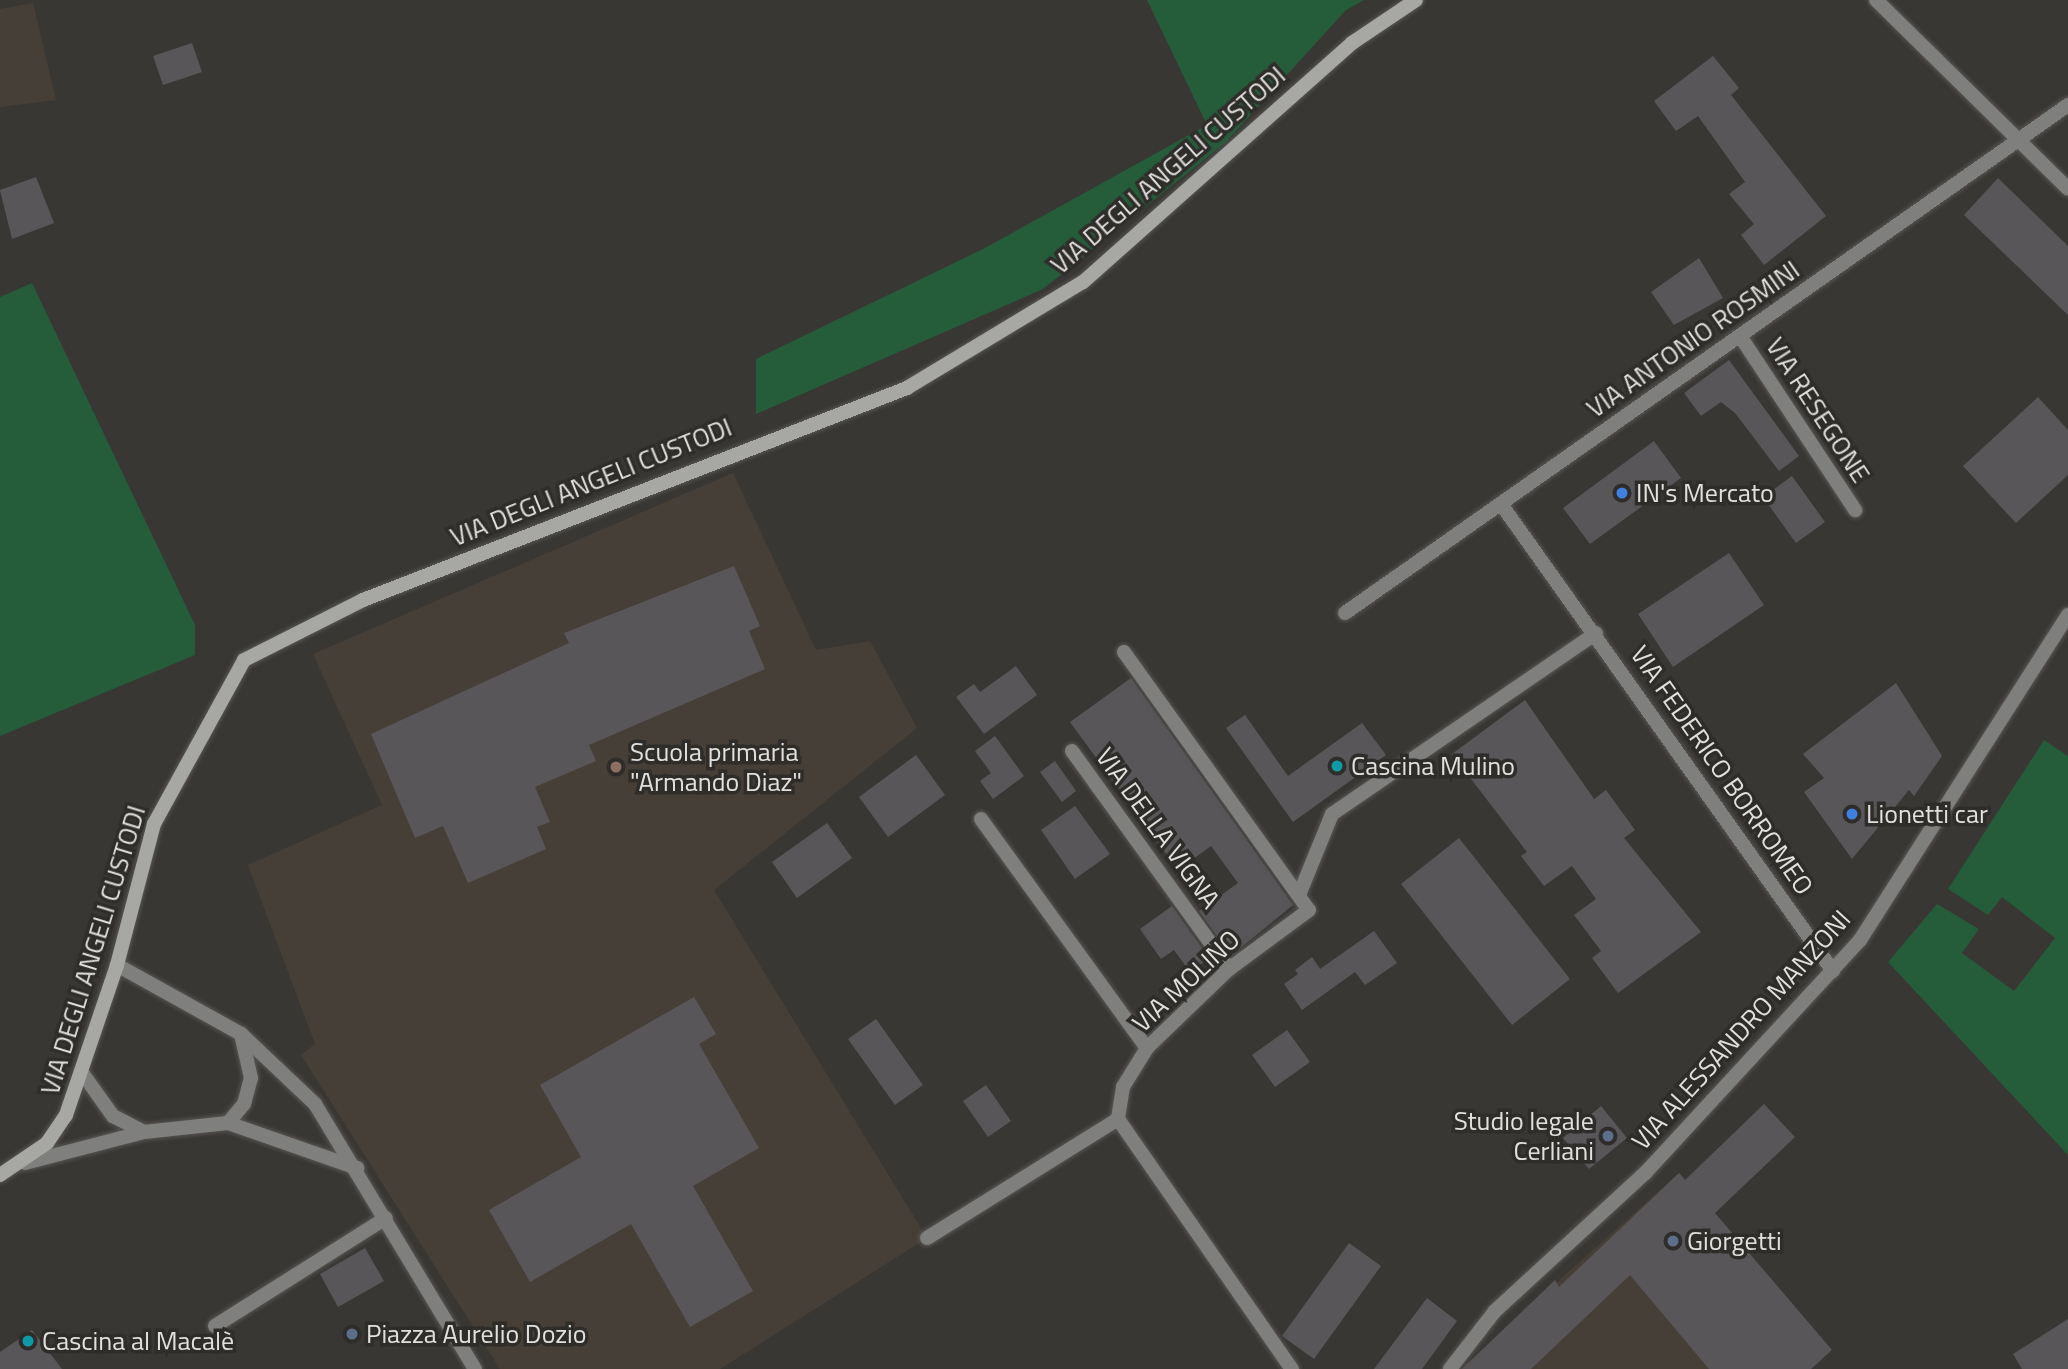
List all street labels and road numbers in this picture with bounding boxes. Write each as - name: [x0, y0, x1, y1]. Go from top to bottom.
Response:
- street label: VIA DEGLI ANGELI CUSTODI: [1044, 60, 1292, 280]
- street label: VIA ANTONIO ROSMINI: [1581, 254, 1805, 424]
- street label: VIA RESEGONE: [1760, 332, 1876, 488]
- street label: VIA DEGLI ANGELI CUSTODI: [446, 411, 736, 553]
- street label: VIA FEDERICO BORROMEO: [1624, 640, 1820, 900]
- street label: VIA DELLA VIGNA: [1089, 742, 1227, 914]
- street label: VIA DEGLI ANGELI CUSTODI: [34, 802, 152, 1098]
- street label: VIA ALESSANDRO MANZONI: [1625, 904, 1857, 1156]
- street label: VIA MOLINO: [1126, 923, 1246, 1039]

